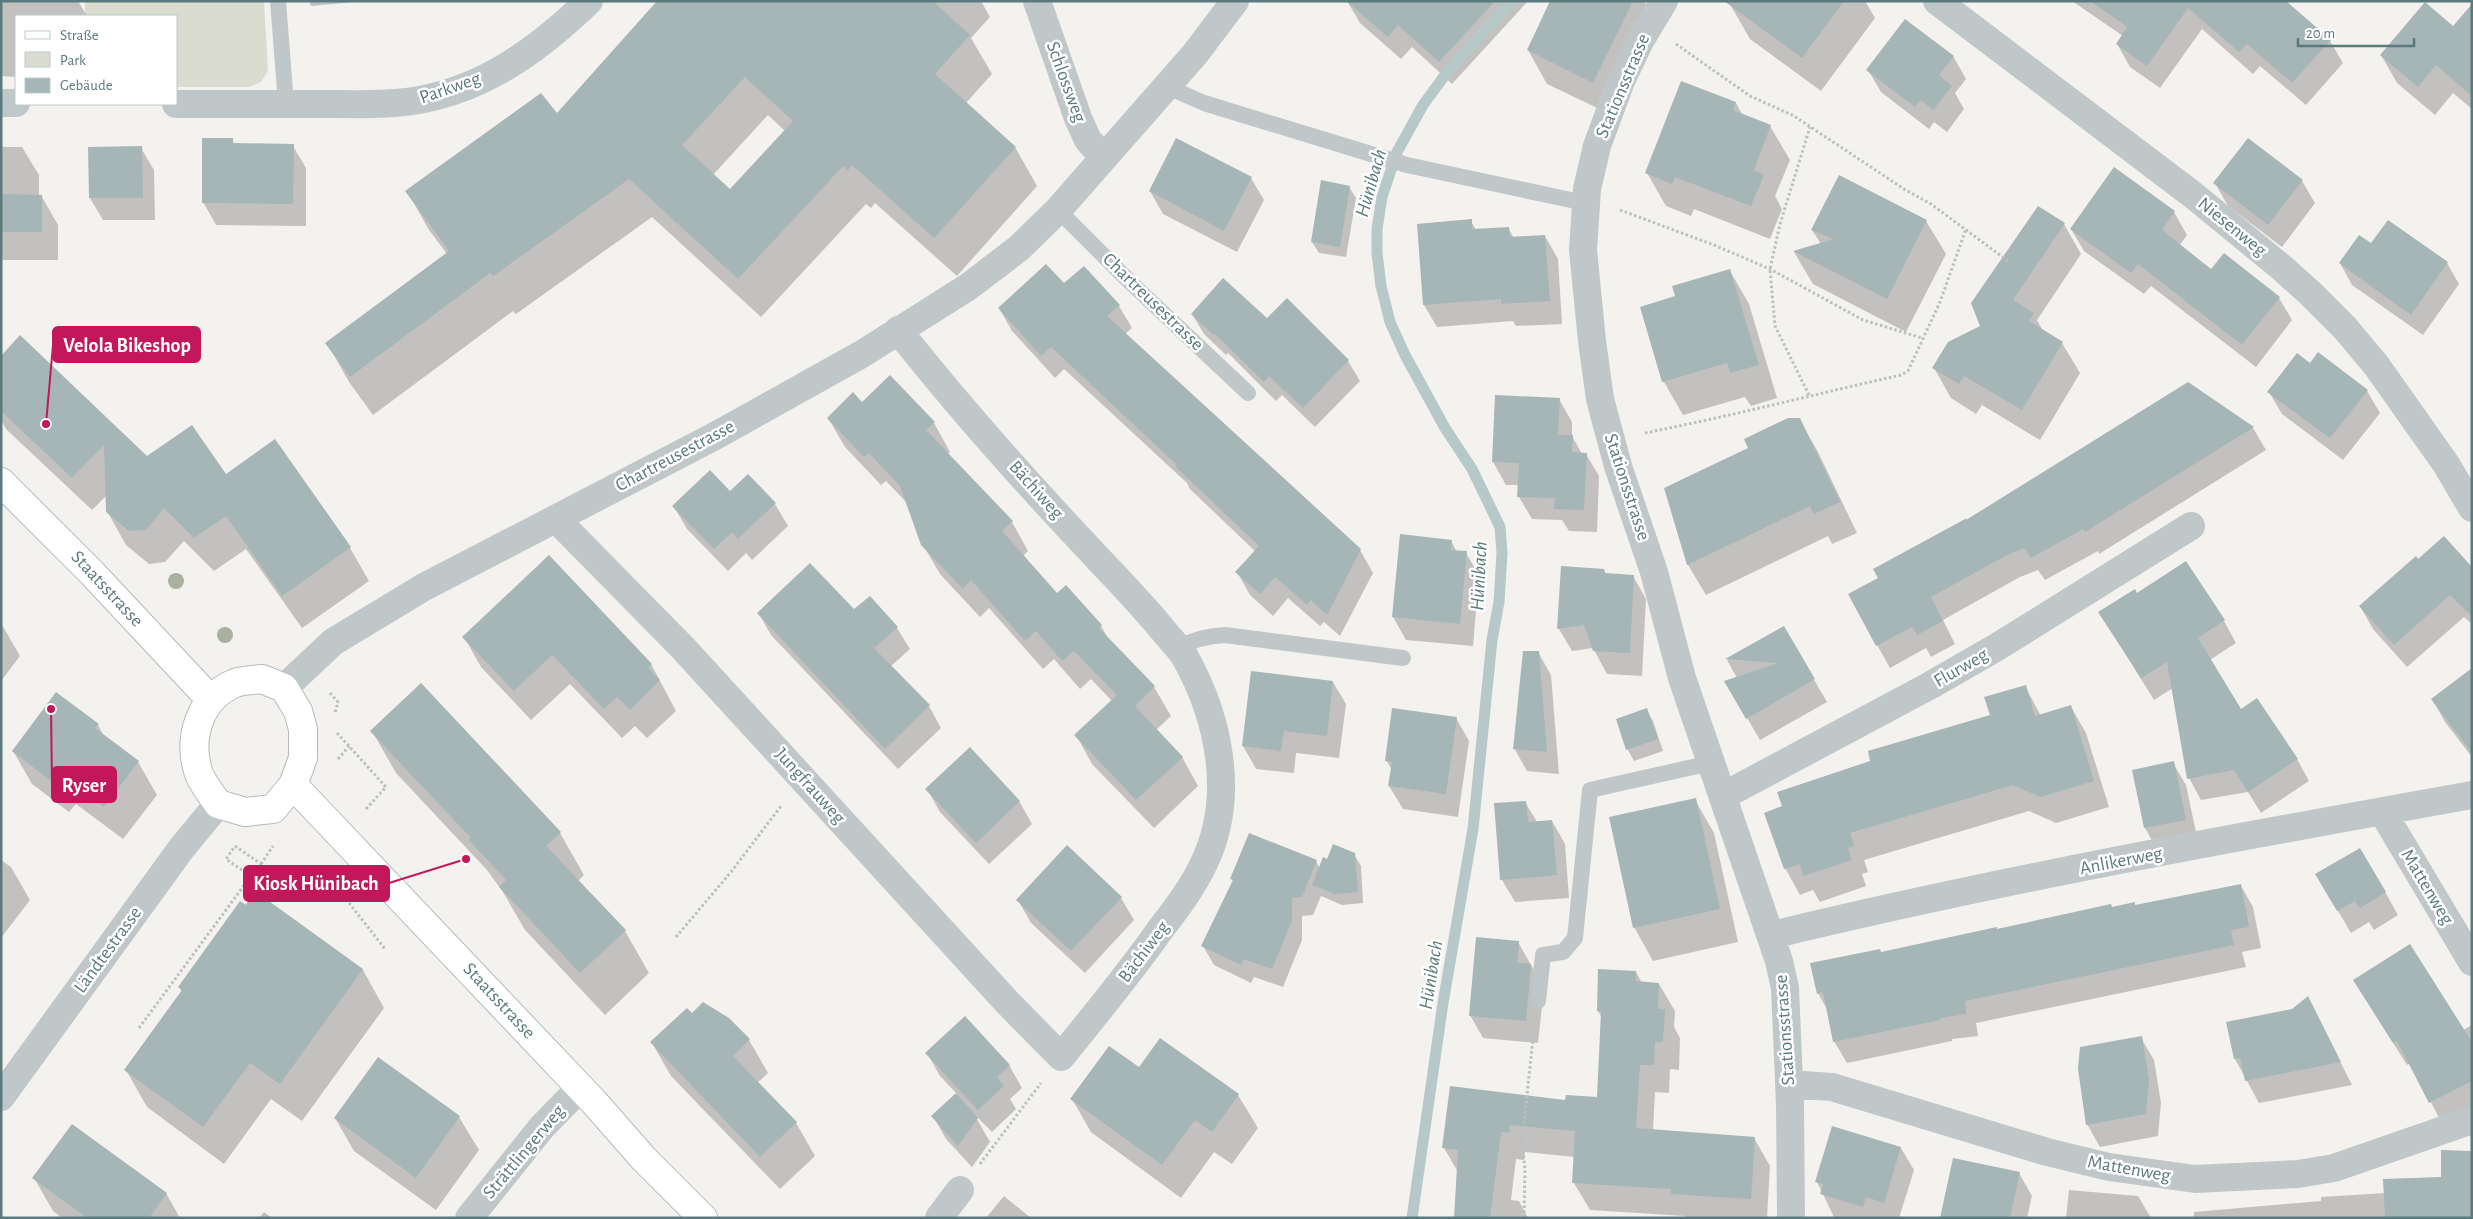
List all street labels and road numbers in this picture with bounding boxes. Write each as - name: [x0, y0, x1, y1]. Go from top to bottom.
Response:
- street label: Stationsstrasse: [1593, 31, 1653, 141]
- street label: Schlossweg: [1043, 39, 1090, 126]
- street label: Parkweg: [417, 68, 484, 107]
- street label: Niesenweg: [2194, 194, 2270, 261]
- street label: Chartreusestrasse: [1099, 249, 1207, 355]
- street label: Chartreusestrasse: [612, 417, 738, 495]
- street label: Stationsstrasse: [1601, 431, 1653, 543]
- street label: Bächiweg: [1005, 457, 1067, 523]
- street label: Staatsstrasse: [67, 547, 147, 631]
- street label: Flurweg: [1931, 645, 1992, 691]
- street label: Jungfrauweg: [771, 745, 849, 828]
- street label: Anlikerweg: [2078, 844, 2165, 878]
- street label: Mattenweg: [2397, 846, 2457, 929]
- street label: Ländtestrasse: [71, 903, 145, 997]
- street label: Bächiweg: [1115, 917, 1173, 986]
- street label: Staatsstrasse: [459, 959, 539, 1043]
- street label: Stationsstrasse: [1772, 974, 1798, 1086]
- street label: Strättlingerweg: [480, 1101, 569, 1202]
- street label: Mattenweg: [2086, 1152, 2173, 1186]

